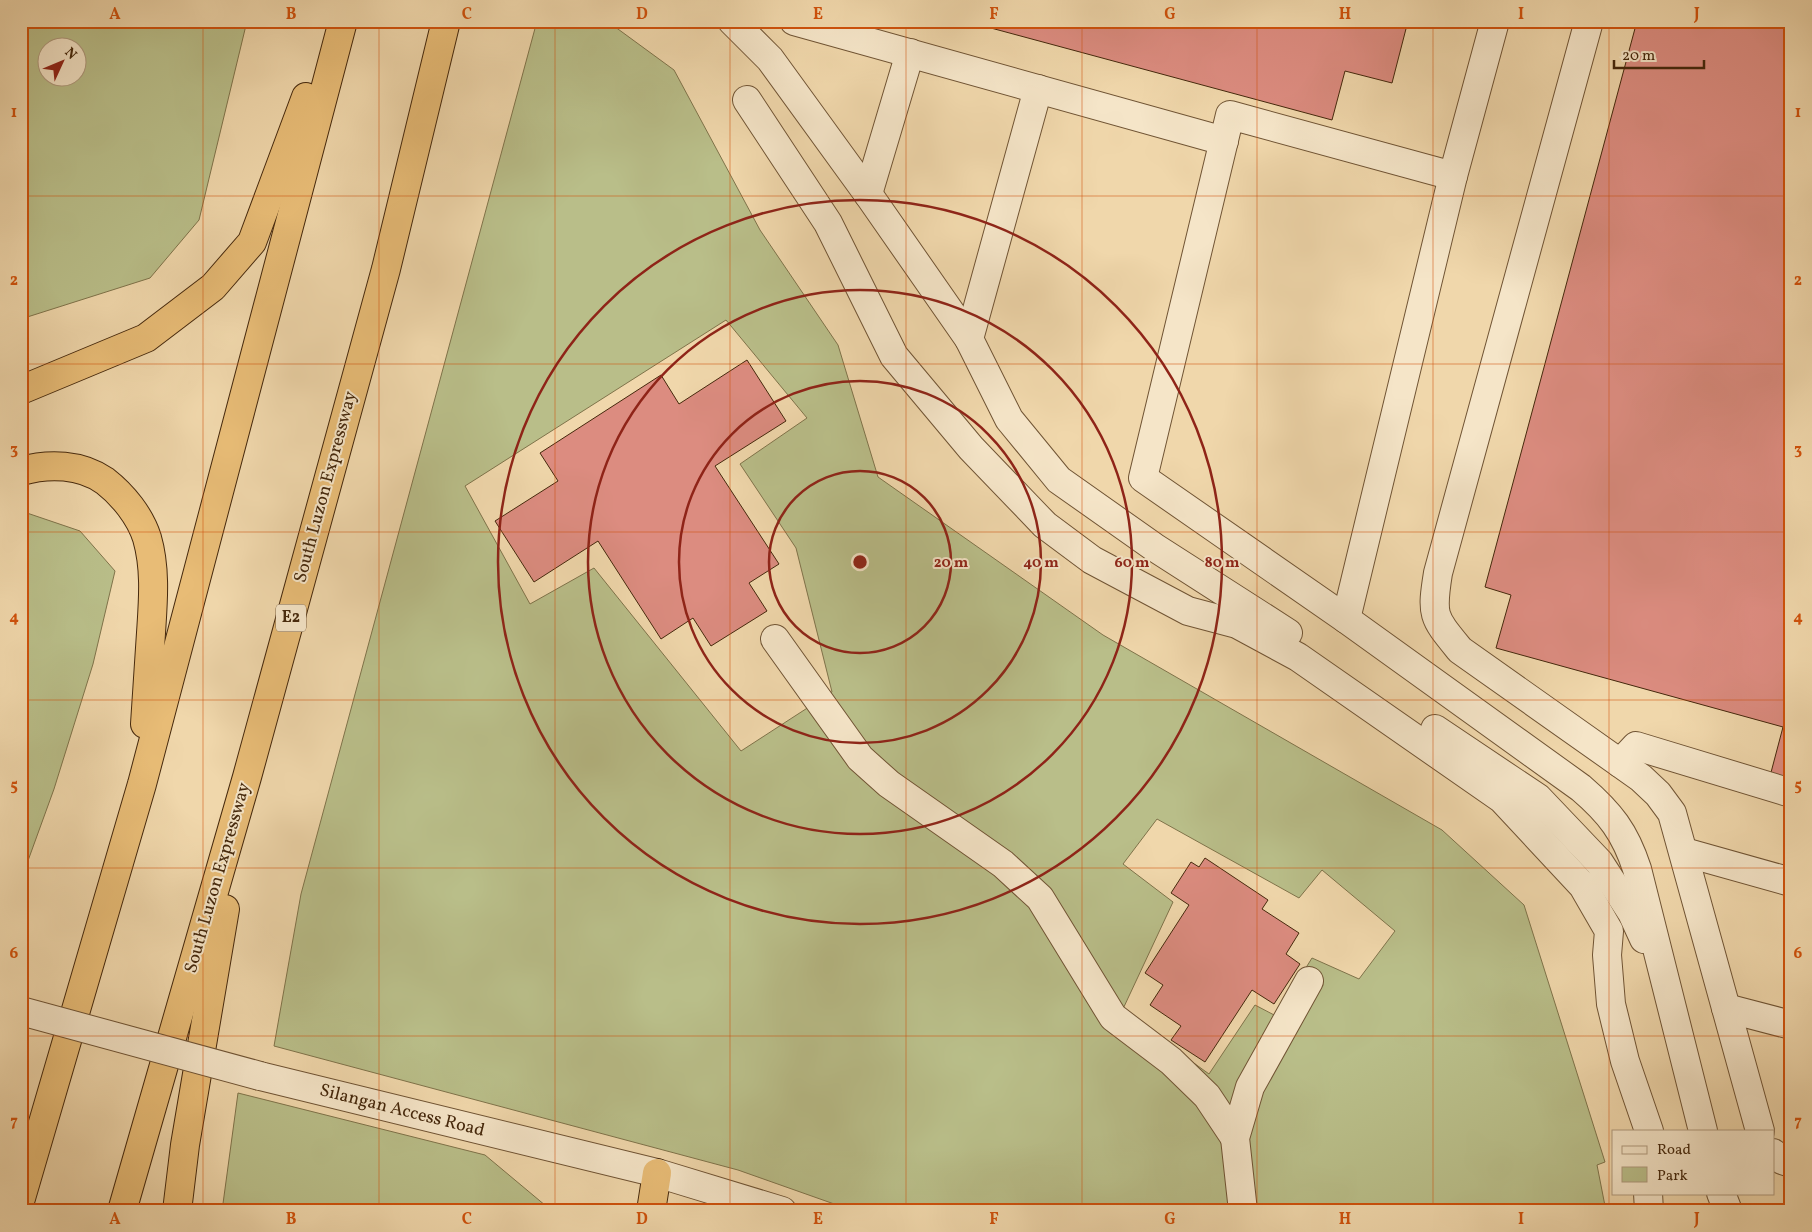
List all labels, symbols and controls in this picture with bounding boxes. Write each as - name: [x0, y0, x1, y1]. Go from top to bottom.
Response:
- text: A: [109, 4, 121, 26]
- text: B: [286, 4, 297, 26]
- text: C: [462, 4, 472, 26]
- text: D: [636, 4, 648, 26]
- text: E: [813, 4, 823, 26]
- text: F: [989, 4, 999, 26]
- text: G: [1164, 4, 1176, 26]
- text: H: [1339, 4, 1351, 26]
- text: I: [1518, 4, 1524, 26]
- text: J: [1693, 4, 1700, 26]
- north arrow: [38, 38, 88, 88]
- scale bar: [1614, 38, 1704, 70]
- text: N: [60, 44, 81, 64]
- text: 20 m: [1622, 46, 1655, 67]
- text: 1: [11, 102, 17, 124]
- text: 1: [1795, 102, 1801, 124]
- text: 2: [10, 270, 18, 292]
- text: 2: [1794, 270, 1802, 292]
- street label: South Luzon Expressway: [288, 388, 364, 585]
- text: 3: [10, 439, 18, 461]
- text: 3: [1794, 439, 1802, 461]
- centre of rings: [851, 553, 869, 571]
- text: 20 m: [934, 553, 969, 574]
- text: 40 m: [1023, 553, 1059, 574]
- text: 60 m: [1115, 553, 1150, 574]
- text: 80 m: [1205, 553, 1240, 574]
- road number: E2: [276, 604, 306, 632]
- text: 4: [9, 607, 19, 629]
- text: 4: [1793, 607, 1803, 629]
- text: 5: [10, 775, 18, 797]
- text: 5: [1794, 775, 1802, 797]
- street label: South Luzon Expressway: [179, 780, 257, 976]
- text: 6: [10, 943, 19, 965]
- text: 6: [1794, 943, 1803, 965]
- street label: Silangan Access Road: [317, 1078, 487, 1144]
- text: 7: [10, 1111, 18, 1133]
- text: 7: [1794, 1111, 1802, 1133]
- legend: [1612, 1130, 1774, 1194]
- text: Road: [1657, 1140, 1691, 1161]
- text: Park: [1657, 1166, 1688, 1187]
- text: A: [109, 1209, 121, 1231]
- text: B: [286, 1209, 297, 1231]
- text: C: [462, 1209, 472, 1231]
- text: D: [636, 1209, 648, 1231]
- text: E: [813, 1209, 823, 1231]
- text: F: [989, 1209, 999, 1231]
- text: G: [1164, 1209, 1176, 1231]
- text: H: [1339, 1209, 1351, 1231]
- text: I: [1518, 1209, 1524, 1231]
- text: J: [1693, 1209, 1700, 1231]

